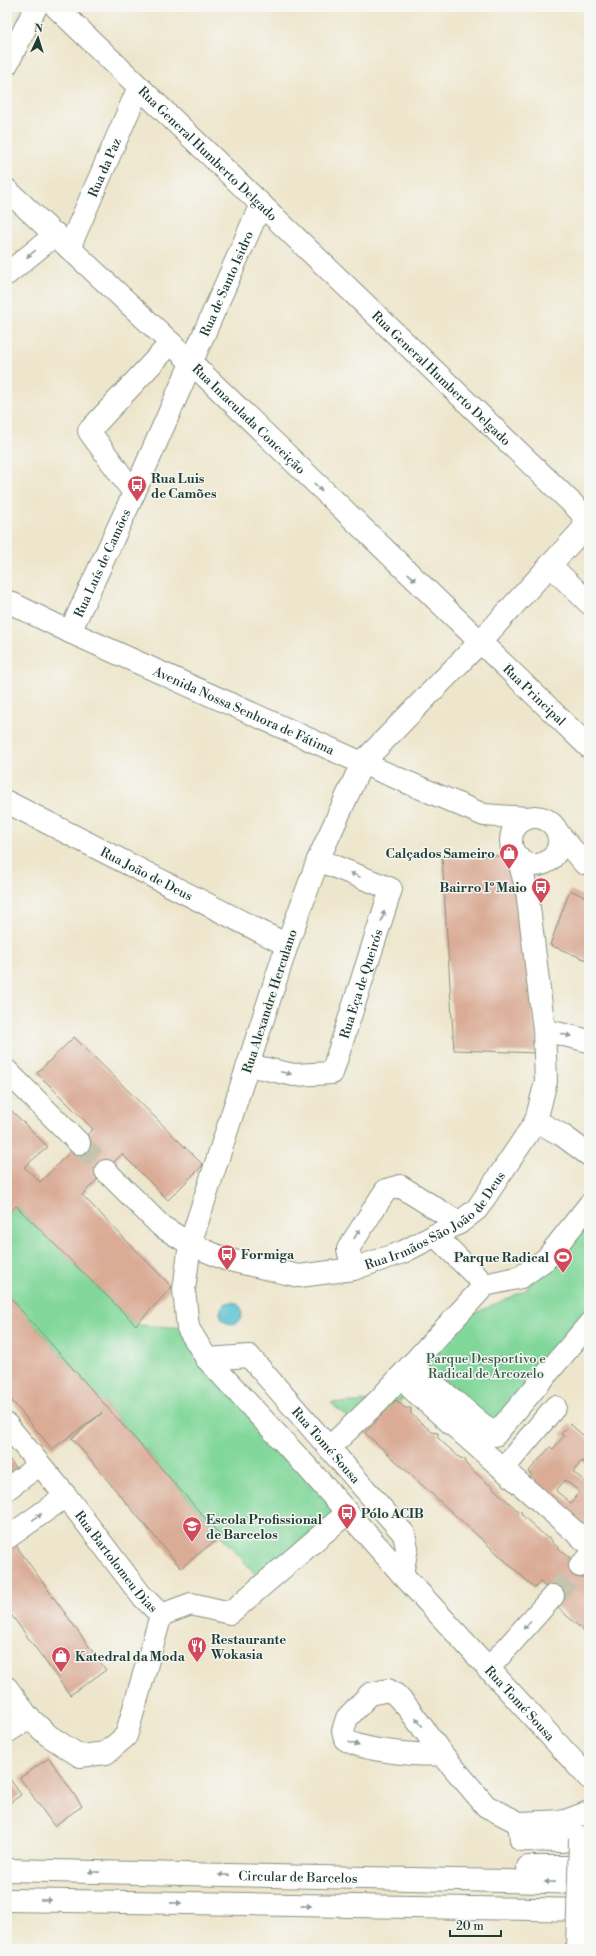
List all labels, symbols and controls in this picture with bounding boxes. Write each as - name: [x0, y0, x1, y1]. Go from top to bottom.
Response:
- north arrow: [18, 18, 58, 58]
- text: N: [34, 22, 44, 36]
- street label: Rua General Humberto Delgado: [134, 83, 280, 225]
- street label: Rua da Paz: [85, 135, 125, 200]
- street label: Rua de Santo Isidro: [197, 229, 257, 339]
- one-way arrow: [26, 250, 37, 259]
- street label: Rua General Humberto Delgado: [368, 308, 514, 449]
- street label: Rua Imaculada Conceição: [188, 361, 309, 478]
- place label: Rua Luis de Camões: [151, 471, 217, 502]
- bus stop icon: Rua Luis de Camões: [126, 474, 148, 502]
- one-way arrow: [313, 482, 324, 491]
- street label: Rua Luís de Camões: [71, 506, 135, 620]
- one-way arrow: [407, 572, 417, 582]
- street label: Rua Principal: [499, 661, 569, 729]
- street label: Avenida Nossa Senhora de Fátima: [150, 663, 337, 759]
- shop icon: Calçados Sameiro: [498, 842, 520, 870]
- street label: Rua João de Deus: [97, 844, 196, 905]
- place label: Calçados Sameiro: [386, 846, 495, 862]
- one-way arrow: [350, 872, 361, 878]
- bus stop icon: Bairro 1º Maio: [530, 876, 552, 904]
- place label: Bairro 1º Maio: [439, 880, 527, 896]
- one-way arrow: [380, 910, 386, 922]
- street label: Rua Alexandre Herculano: [239, 927, 301, 1075]
- street label: Rua Eça de Queirós: [337, 927, 387, 1041]
- one-way arrow: [560, 1033, 573, 1039]
- one-way arrow: [280, 1070, 292, 1076]
- street label: Rua Irmãos São João de Deus: [363, 1168, 509, 1273]
- one-way arrow: [354, 1228, 361, 1240]
- bus stop icon: Formiga: [216, 1243, 238, 1271]
- sports icon: Parque Radical: [552, 1246, 574, 1274]
- place label: Formiga: [241, 1247, 295, 1263]
- place label: Parque Radical: [454, 1250, 550, 1266]
- park label: Parque Desportivo e Radical de Arcozelo: [426, 1351, 546, 1382]
- street label: Rua Tomé Sousa: [288, 1404, 364, 1487]
- bus stop icon: Pólo ACIB: [336, 1502, 358, 1530]
- place label: Pólo ACIB: [361, 1506, 424, 1522]
- street label: Rua Bartolomeu Dias: [71, 1508, 161, 1616]
- place label: Escola Profissional de Barcelos: [206, 1512, 323, 1543]
- one-way arrow: [31, 1513, 42, 1521]
- school or university icon: Escola Profissional de Barcelos: [181, 1515, 203, 1543]
- one-way arrow: [522, 1620, 531, 1630]
- place label: Restaurante Wokasia: [210, 1632, 286, 1663]
- restaurant icon: Restaurante Wokasia: [186, 1635, 208, 1663]
- shop icon: Katedral da Moda: [50, 1645, 72, 1673]
- place label: Katedral da Moda: [75, 1649, 186, 1665]
- street label: Rua Tomé Sousa: [481, 1663, 558, 1745]
- one-way arrow: [415, 1717, 423, 1728]
- one-way arrow: [349, 1741, 361, 1747]
- street label: Circular de Barcelos: [238, 1868, 358, 1887]
- one-way arrow: [87, 1869, 100, 1875]
- one-way arrow: [218, 1871, 230, 1878]
- one-way arrow: [543, 1879, 556, 1885]
- one-way arrow: [40, 1897, 52, 1904]
- one-way arrow: [170, 1900, 183, 1906]
- one-way arrow: [300, 1902, 312, 1909]
- scale bar: [450, 1912, 501, 1938]
- text: 20 m: [456, 1919, 484, 1934]

